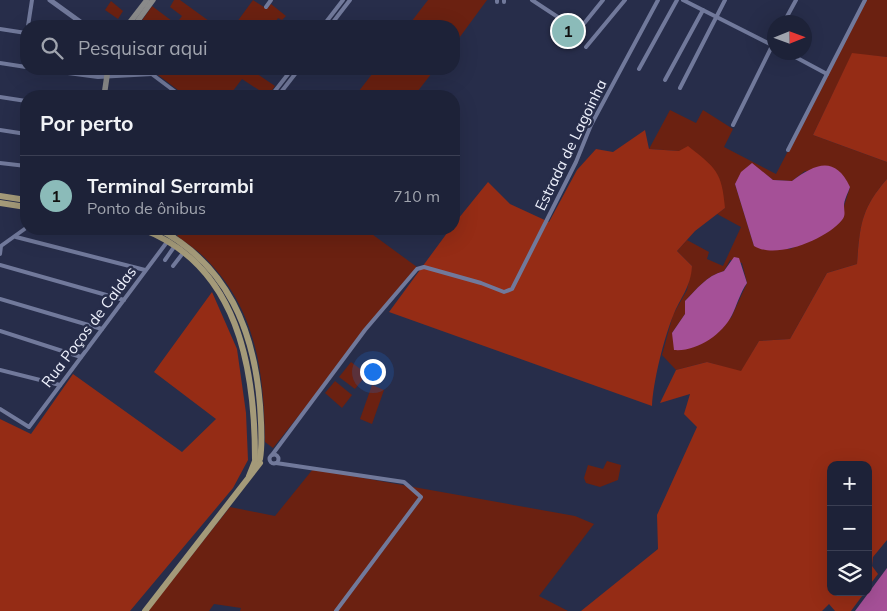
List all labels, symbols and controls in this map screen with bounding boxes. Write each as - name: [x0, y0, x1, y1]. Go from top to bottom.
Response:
- pin: 1: [552, 12, 584, 50]
- north arrow: [767, 15, 812, 60]
- search box: [20, 20, 460, 75]
- icon: search: [38, 34, 66, 62]
- text: Pesquisar aqui: [78, 36, 208, 60]
- street label: Estrada de Lagoinha: [531, 76, 611, 213]
- text: Por perto: [40, 110, 134, 136]
- text: Terminal Serrambi: [87, 174, 254, 198]
- text: 1: [51, 186, 61, 206]
- text: 710 m: [393, 186, 440, 206]
- text: Ponto de ônibus: [87, 198, 206, 218]
- street label: Rua Poços de Caldas: [37, 263, 140, 391]
- your location: [360, 359, 386, 385]
- map controls: [827, 461, 872, 596]
- button: +: [827, 461, 872, 506]
- button: −: [827, 506, 872, 551]
- button: layers: [827, 551, 872, 596]

